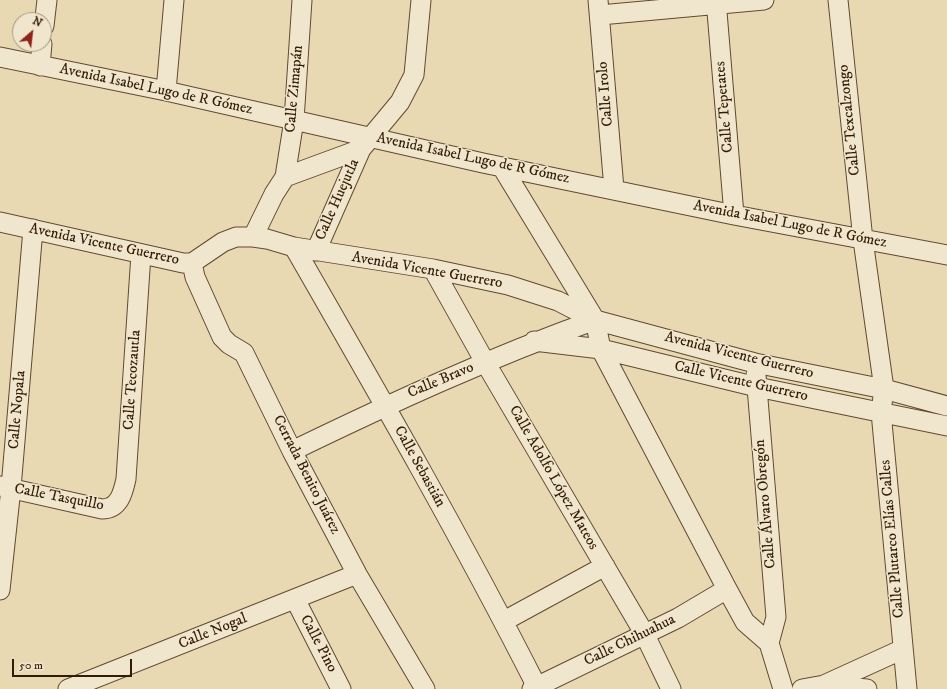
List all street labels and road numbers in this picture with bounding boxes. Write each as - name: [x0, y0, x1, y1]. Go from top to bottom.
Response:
- street label: Calle Zimapán: [282, 45, 308, 133]
- street label: Avenida Isabel Lugo de R Gómez: [58, 61, 254, 119]
- street label: Calle Irolo: [594, 61, 618, 127]
- street label: Calle Tepetates: [712, 61, 738, 153]
- street label: Calle Texcalzongo: [835, 64, 865, 176]
- street label: Avenida Isabel Lugo de R Gómez: [375, 130, 571, 188]
- street label: Calle Huejutla: [312, 157, 364, 243]
- street label: Avenida Isabel Lugo de R Gómez: [692, 197, 888, 253]
- street label: Avenida Vicente Guerrero: [27, 220, 181, 270]
- street label: Avenida Vicente Guerrero: [350, 249, 504, 293]
- street label: Calle Tecozautla: [121, 329, 145, 431]
- street label: Avenida Vicente Guerrero: [663, 329, 815, 383]
- street label: Calle Vicente Guerrero: [672, 358, 810, 406]
- street label: Calle Bravo: [405, 359, 477, 403]
- street label: Calle Nopala: [6, 370, 30, 450]
- street label: Calle Adolfo López Mateos: [504, 403, 602, 553]
- street label: Cerrada Benito Juárez: [268, 413, 344, 537]
- street label: Calle Sebastián: [389, 423, 449, 511]
- street label: Calle Álvaro Obregón: [751, 439, 781, 569]
- street label: Calle Plutarco Elías Calles: [877, 459, 909, 619]
- street label: Calle Tasquillo: [13, 480, 105, 516]
- street label: Calle Nogal: [176, 610, 250, 654]
- street label: Calle Chihuahua: [581, 611, 679, 671]
- street label: Calle Pino: [295, 612, 341, 676]

